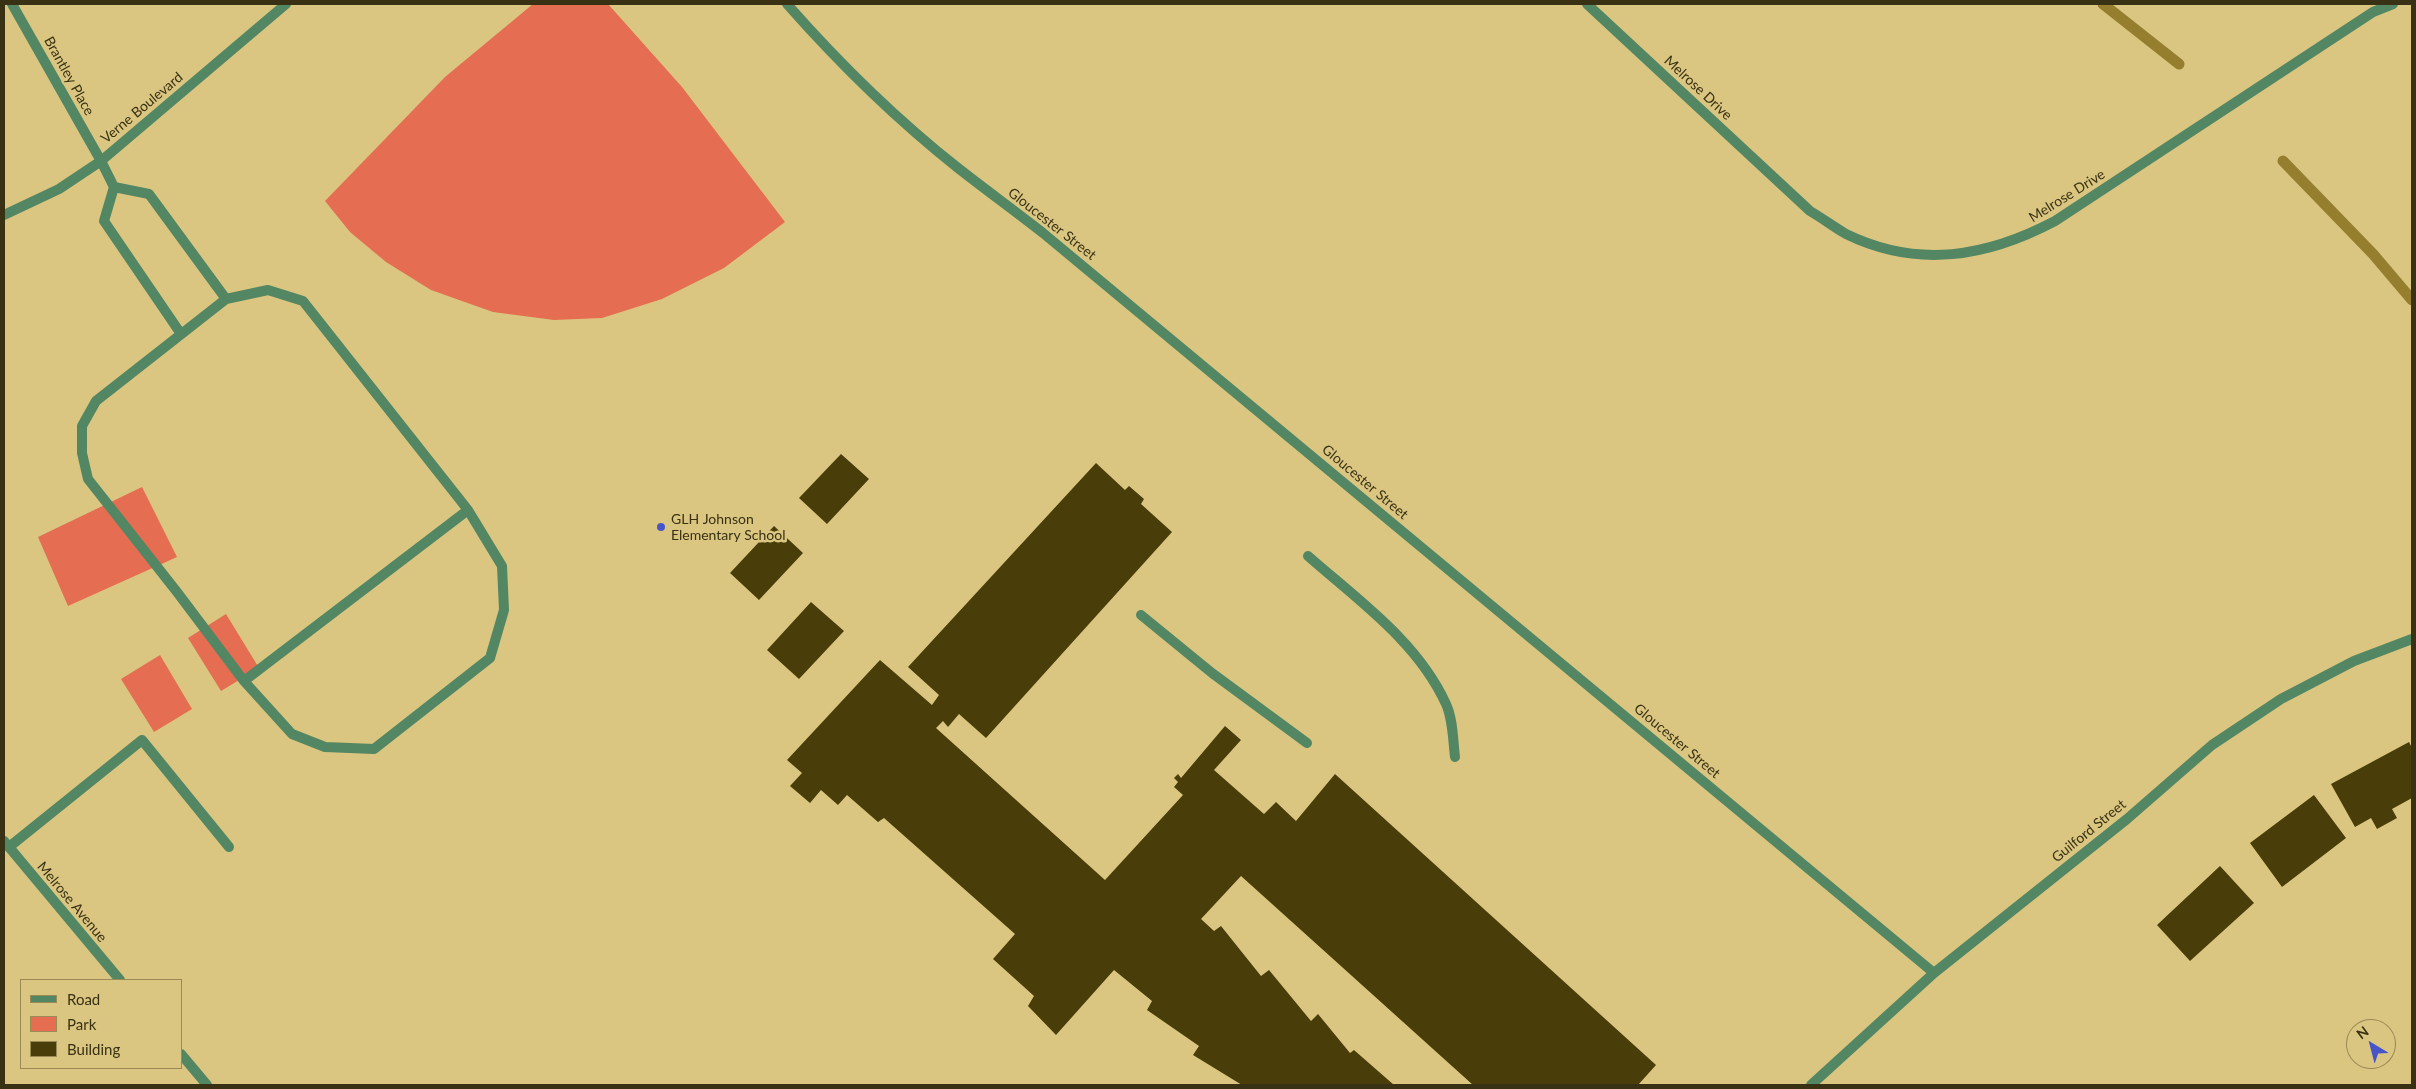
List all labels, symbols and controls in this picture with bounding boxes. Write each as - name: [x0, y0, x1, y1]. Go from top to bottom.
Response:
- street label: Brantley Place: [40, 34, 98, 118]
- street label: Melrose Drive: [1661, 52, 1735, 124]
- street label: Verne Boulevard: [98, 69, 186, 147]
- street label: Melrose Drive: [2026, 166, 2108, 226]
- street label: Gloucester Street: [1005, 184, 1099, 264]
- street label: Gloucester Street: [1319, 441, 1411, 523]
- place label: GLH Johnson Elementary School: [671, 511, 785, 544]
- marker: GLH Johnson Elementary School: [655, 521, 667, 533]
- street label: Gloucester Street: [1631, 700, 1723, 782]
- street label: Guilford Street: [2049, 796, 2129, 866]
- street label: Melrose Avenue: [34, 858, 110, 946]
- legend: [20, 979, 182, 1069]
- text: Road: [67, 990, 100, 1008]
- text: Park: [67, 1015, 96, 1033]
- north arrow: [2346, 1019, 2396, 1069]
- text: N: [2353, 1022, 2372, 1042]
- text: Building: [67, 1040, 120, 1058]

